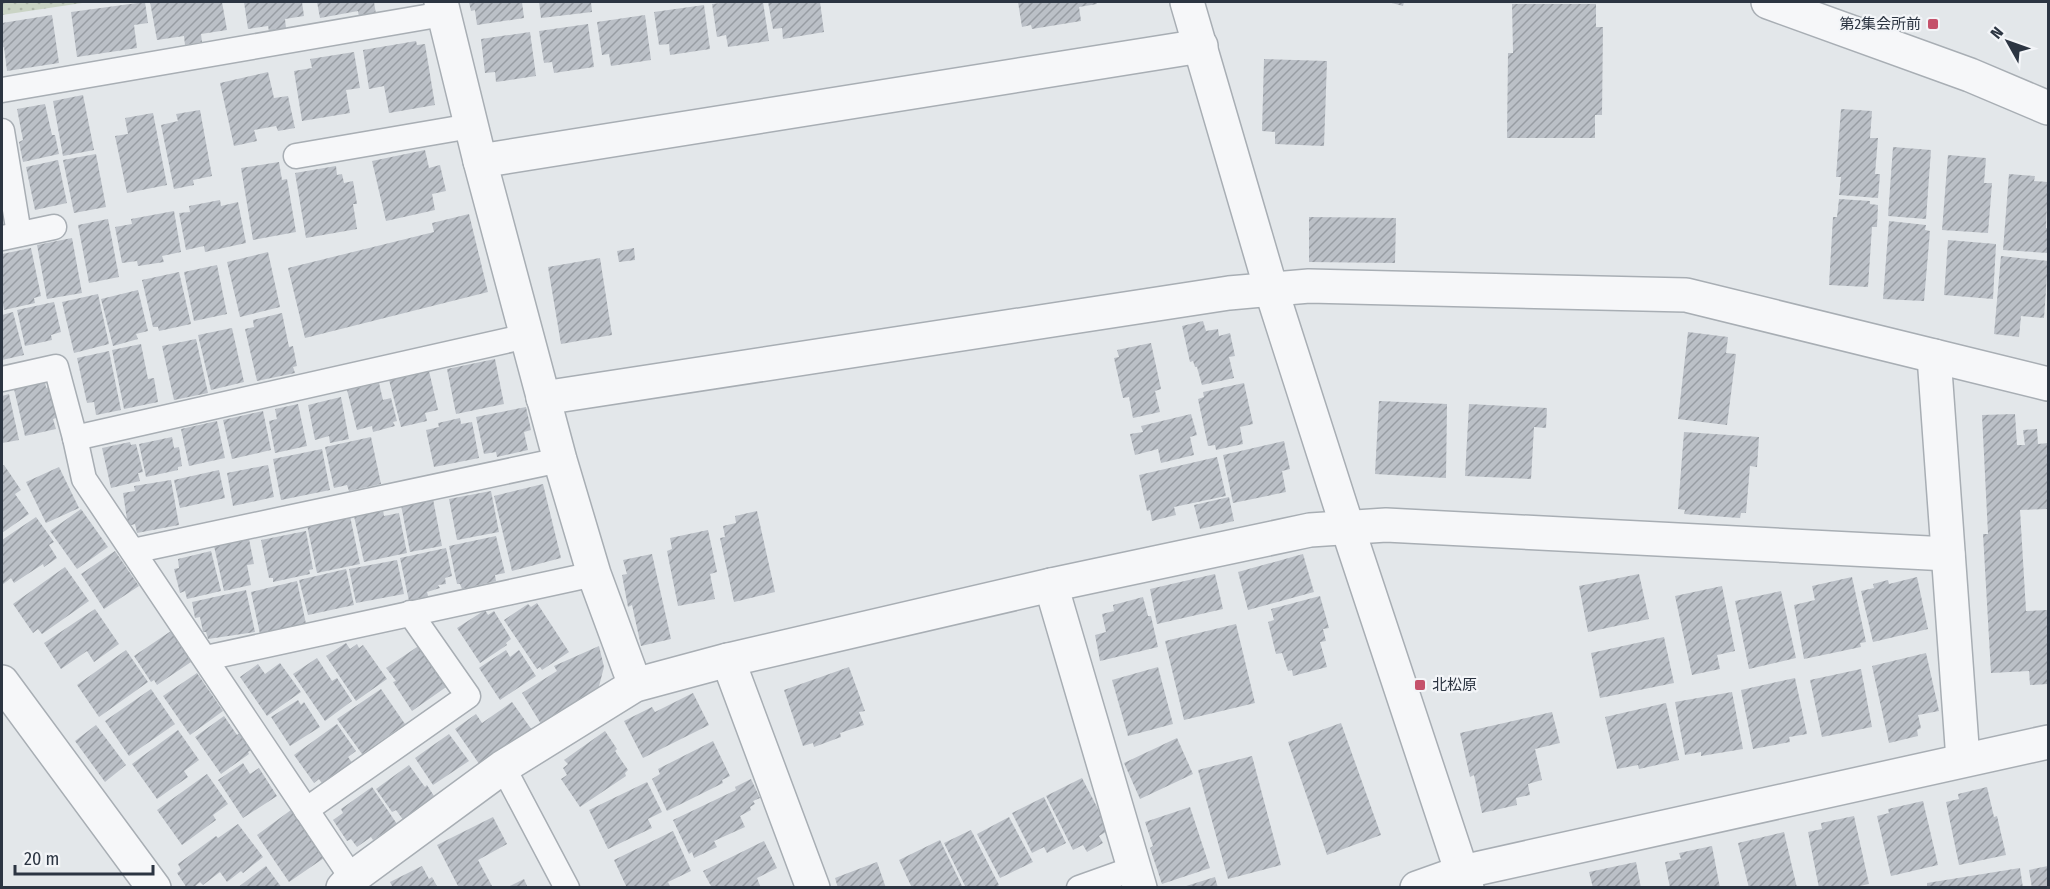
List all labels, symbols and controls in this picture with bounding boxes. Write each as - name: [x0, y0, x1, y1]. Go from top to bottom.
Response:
- north arrow: [1978, 12, 2038, 72]
- place label: 第2集会所前: [1839, 15, 1921, 33]
- marker: 第2集会所前: [1926, 17, 1940, 31]
- text: N: [1987, 23, 2007, 42]
- place label: 北松原: [1432, 676, 1477, 694]
- marker: 北松原: [1413, 678, 1427, 692]
- scale bar: [15, 838, 153, 876]
- text: 20 m: [24, 848, 59, 870]

